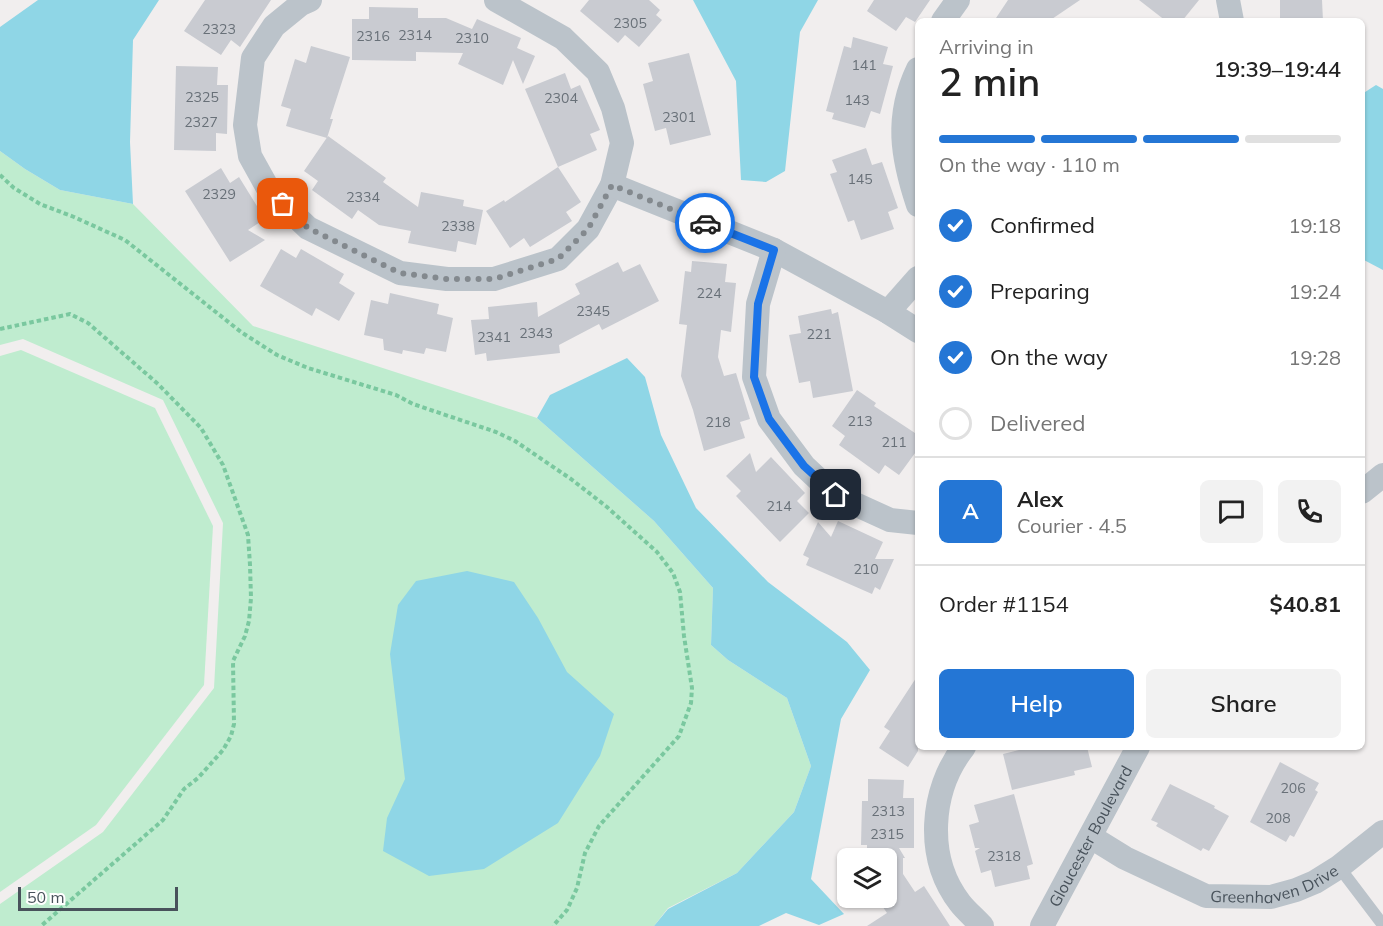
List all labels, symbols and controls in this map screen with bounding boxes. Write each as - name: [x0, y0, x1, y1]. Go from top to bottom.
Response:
- house number: 2305: [613, 14, 647, 32]
- house number: 2323: [202, 20, 236, 38]
- house number: 2314: [398, 26, 432, 44]
- house number: 2316: [356, 27, 390, 45]
- house number: 2310: [455, 29, 489, 47]
- text: Arriving in: [939, 34, 1034, 59]
- text: 19:39–19:44: [1214, 55, 1341, 83]
- house number: 141: [851, 56, 877, 74]
- text: 2 min: [939, 57, 1040, 106]
- house number: 2325: [185, 88, 219, 106]
- house number: 2304: [544, 89, 578, 107]
- house number: 143: [844, 91, 870, 109]
- house number: 2301: [662, 108, 696, 126]
- house number: 2327: [184, 113, 218, 131]
- text: On the way · 110 m: [939, 152, 1120, 177]
- house number: 145: [847, 170, 873, 188]
- pin: [257, 178, 308, 229]
- house number: 2329: [202, 185, 236, 203]
- icon: bag: [266, 187, 299, 220]
- house number: 2334: [346, 188, 380, 206]
- courier: [675, 193, 735, 253]
- icon: car: [689, 207, 722, 240]
- icon: check: [939, 209, 972, 242]
- text: Confirmed: [990, 211, 1095, 239]
- text: 19:18: [1288, 213, 1341, 238]
- house number: 2338: [441, 217, 475, 235]
- icon: check: [939, 275, 972, 308]
- text: Preparing: [990, 277, 1090, 305]
- text: 19:24: [1288, 279, 1341, 304]
- house number: 224: [696, 284, 722, 302]
- house number: 2345: [576, 302, 610, 320]
- house number: 2343: [519, 324, 553, 342]
- house number: 221: [806, 325, 832, 343]
- house number: 2341: [477, 328, 511, 346]
- icon: check: [939, 341, 972, 374]
- text: On the way: [990, 343, 1108, 371]
- text: 19:28: [1288, 345, 1341, 370]
- text: Delivered: [990, 409, 1085, 437]
- house number: 213: [847, 412, 873, 430]
- house number: 218: [705, 413, 731, 431]
- house number: 211: [881, 433, 907, 451]
- pin: [810, 469, 861, 520]
- icon: home: [819, 478, 852, 511]
- button: chat: [1200, 480, 1263, 543]
- button: phone: [1278, 480, 1341, 543]
- text: Alex: [1017, 485, 1063, 513]
- house number: 214: [766, 497, 792, 515]
- text: A: [962, 497, 979, 525]
- text: Courier · 4.5: [1017, 513, 1127, 538]
- house number: 210: [853, 560, 879, 578]
- text: Order #1154: [939, 590, 1069, 618]
- text: $40.81: [1270, 590, 1341, 618]
- button: Help: [939, 669, 1134, 738]
- button: Share: [1146, 669, 1341, 738]
- street label: Gloucester Boulevard: [1044, 762, 1136, 910]
- house number: 206: [1280, 779, 1306, 797]
- house number: 2313: [871, 802, 905, 820]
- house number: 208: [1265, 809, 1291, 827]
- house number: 2315: [870, 825, 904, 843]
- house number: 2318: [987, 847, 1021, 865]
- map controls: [837, 848, 897, 908]
- button: layers: [837, 848, 897, 908]
- street label: Greenhaven Drive: [1210, 860, 1342, 907]
- scale bar: [18, 884, 178, 912]
- text: 50 m: [27, 887, 64, 907]

